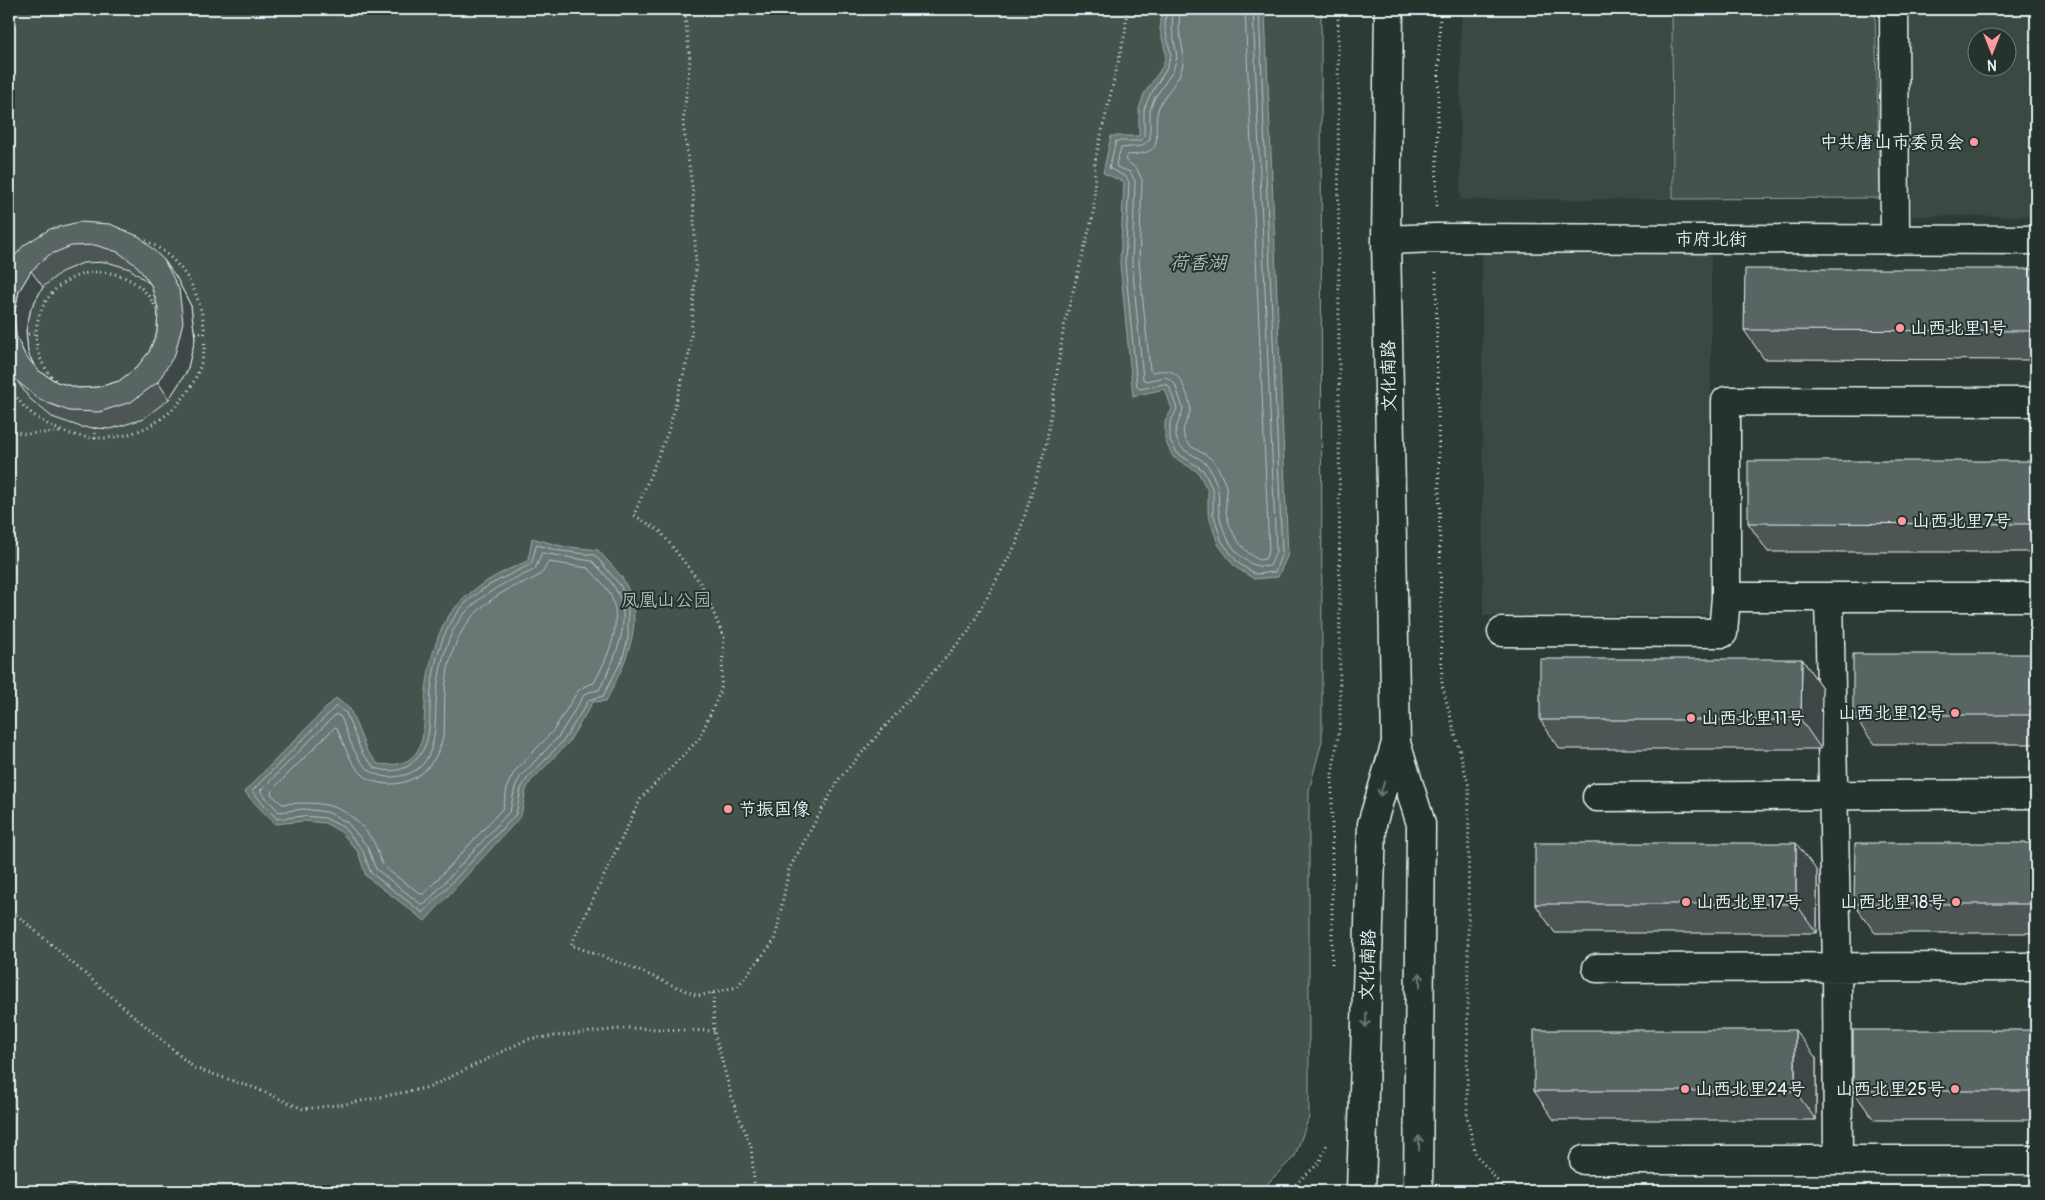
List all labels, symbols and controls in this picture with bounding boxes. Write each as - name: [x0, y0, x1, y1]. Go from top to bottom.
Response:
- north arrow: [1968, 28, 2018, 78]
- text: N: [1987, 56, 1997, 73]
- place label: 中共唐山市委员会: [1820, 131, 1964, 154]
- marker: 中共唐山市委员会: [1968, 136, 1980, 148]
- street label: 市府北街: [1675, 228, 1747, 251]
- water label: 荷香湖: [1169, 251, 1228, 275]
- place label: 山西北里1号: [1910, 317, 2007, 340]
- marker: 山西北里1号: [1894, 322, 1906, 334]
- street label: 文化南路: [1377, 340, 1401, 412]
- place label: 山西北里7号: [1912, 510, 2012, 533]
- marker: 山西北里7号: [1896, 515, 1908, 527]
- park label: 凤凰山公园: [621, 589, 711, 612]
- place label: 山西北里12号: [1838, 702, 1945, 725]
- place label: 山西北里11号: [1701, 707, 1805, 730]
- marker: 山西北里12号: [1949, 707, 1961, 719]
- marker: 山西北里11号: [1685, 712, 1697, 724]
- one-way arrow: [1377, 781, 1387, 797]
- place label: 节振国像: [738, 798, 810, 821]
- marker: 节振国像: [722, 803, 734, 815]
- place label: 山西北里17号: [1696, 891, 1803, 914]
- place label: 山西北里18号: [1840, 891, 1946, 914]
- marker: 山西北里17号: [1680, 896, 1692, 908]
- marker: 山西北里18号: [1950, 896, 1962, 908]
- street label: 文化南路: [1355, 929, 1381, 1001]
- one-way arrow: [1415, 972, 1425, 988]
- one-way arrow: [1361, 1012, 1371, 1028]
- place label: 山西北里24号: [1695, 1078, 1806, 1101]
- place label: 山西北里25号: [1835, 1078, 1945, 1101]
- marker: 山西北里24号: [1679, 1083, 1691, 1095]
- marker: 山西北里25号: [1949, 1083, 1961, 1095]
- one-way arrow: [1414, 1135, 1424, 1151]

